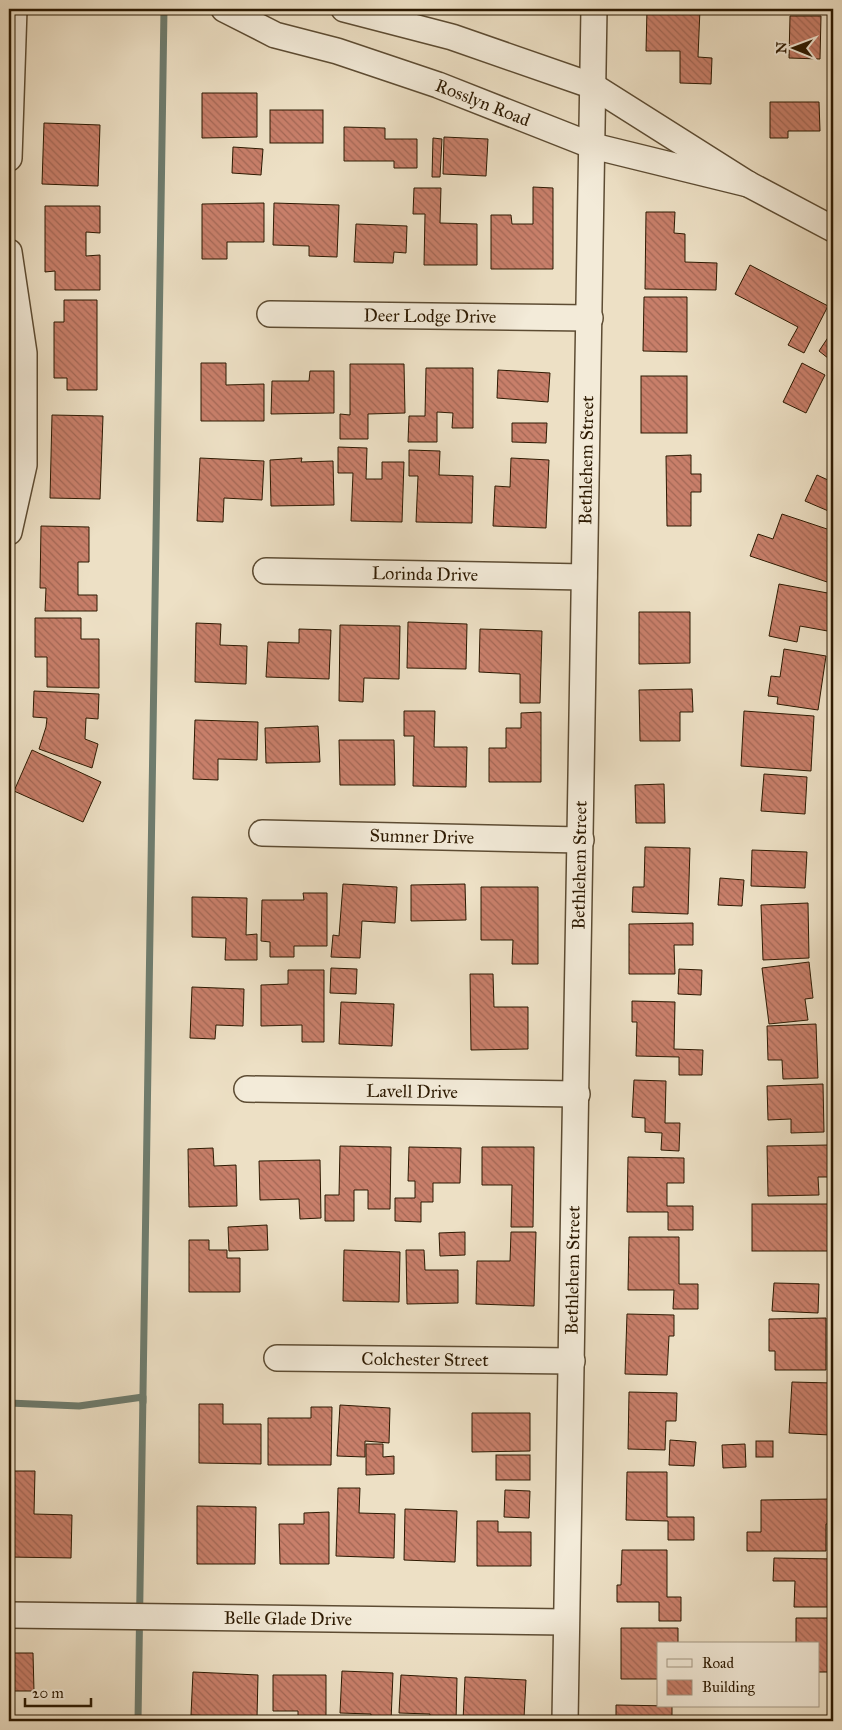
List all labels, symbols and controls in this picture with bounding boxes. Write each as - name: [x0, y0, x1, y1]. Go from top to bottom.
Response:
- north arrow: [770, 22, 820, 72]
- text: N: [773, 42, 790, 54]
- street label: Rosslyn Road: [432, 74, 533, 131]
- street label: Deer Lodge Drive: [363, 304, 497, 328]
- street label: Bethlehem Street: [574, 395, 598, 525]
- street label: Lorinda Drive: [372, 562, 478, 586]
- street label: Bethlehem Street: [567, 800, 592, 930]
- street label: Sumner Drive: [369, 824, 474, 849]
- street label: Lavell Drive: [366, 1080, 458, 1103]
- street label: Bethlehem Street: [561, 1205, 585, 1335]
- street label: Colchester Street: [361, 1348, 489, 1371]
- street label: Belle Glade Drive: [224, 1607, 352, 1630]
- legend: [657, 1642, 820, 1708]
- text: Road: [702, 1654, 734, 1672]
- scale bar: [25, 1675, 91, 1707]
- text: Building: [702, 1678, 756, 1696]
- text: 20 m: [32, 1684, 64, 1702]

